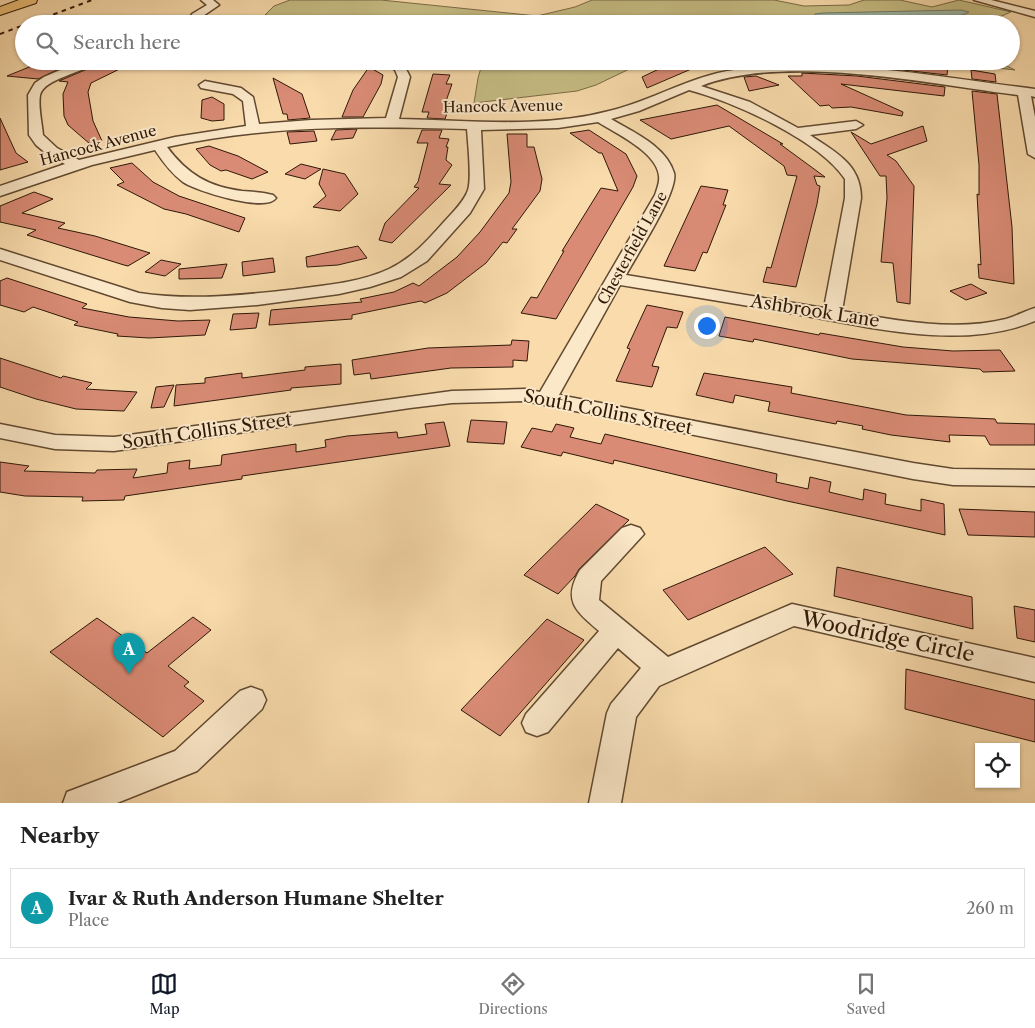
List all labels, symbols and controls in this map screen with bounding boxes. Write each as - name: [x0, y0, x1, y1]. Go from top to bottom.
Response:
- search box: [15, 15, 1020, 70]
- icon: search: [33, 29, 61, 57]
- text: Search here: [73, 31, 181, 54]
- street label: Hancock Avenue: [443, 95, 563, 117]
- street label: Hancock Avenue: [38, 120, 158, 170]
- street label: Chesterfield Lane: [593, 188, 671, 308]
- street label: Ashbrook Lane: [748, 290, 881, 332]
- your location: [694, 313, 720, 339]
- street label: South Collins Street: [522, 385, 695, 439]
- street label: South Collins Street: [121, 408, 294, 454]
- street label: Woodridge Circle: [798, 605, 977, 667]
- pin: A: [113, 633, 145, 674]
- map controls: [975, 743, 1020, 788]
- button: locate: [975, 743, 1020, 788]
- text: Nearby: [20, 823, 99, 848]
- text: Ivar & Ruth Anderson Humane Shelter: [68, 887, 444, 910]
- text: A: [31, 898, 43, 918]
- text: 260 m: [966, 898, 1014, 918]
- text: Place: [68, 910, 109, 930]
- tab: Map: [149, 970, 180, 1018]
- tab: Directions: [478, 970, 548, 1018]
- tab: Saved: [847, 970, 885, 1018]

